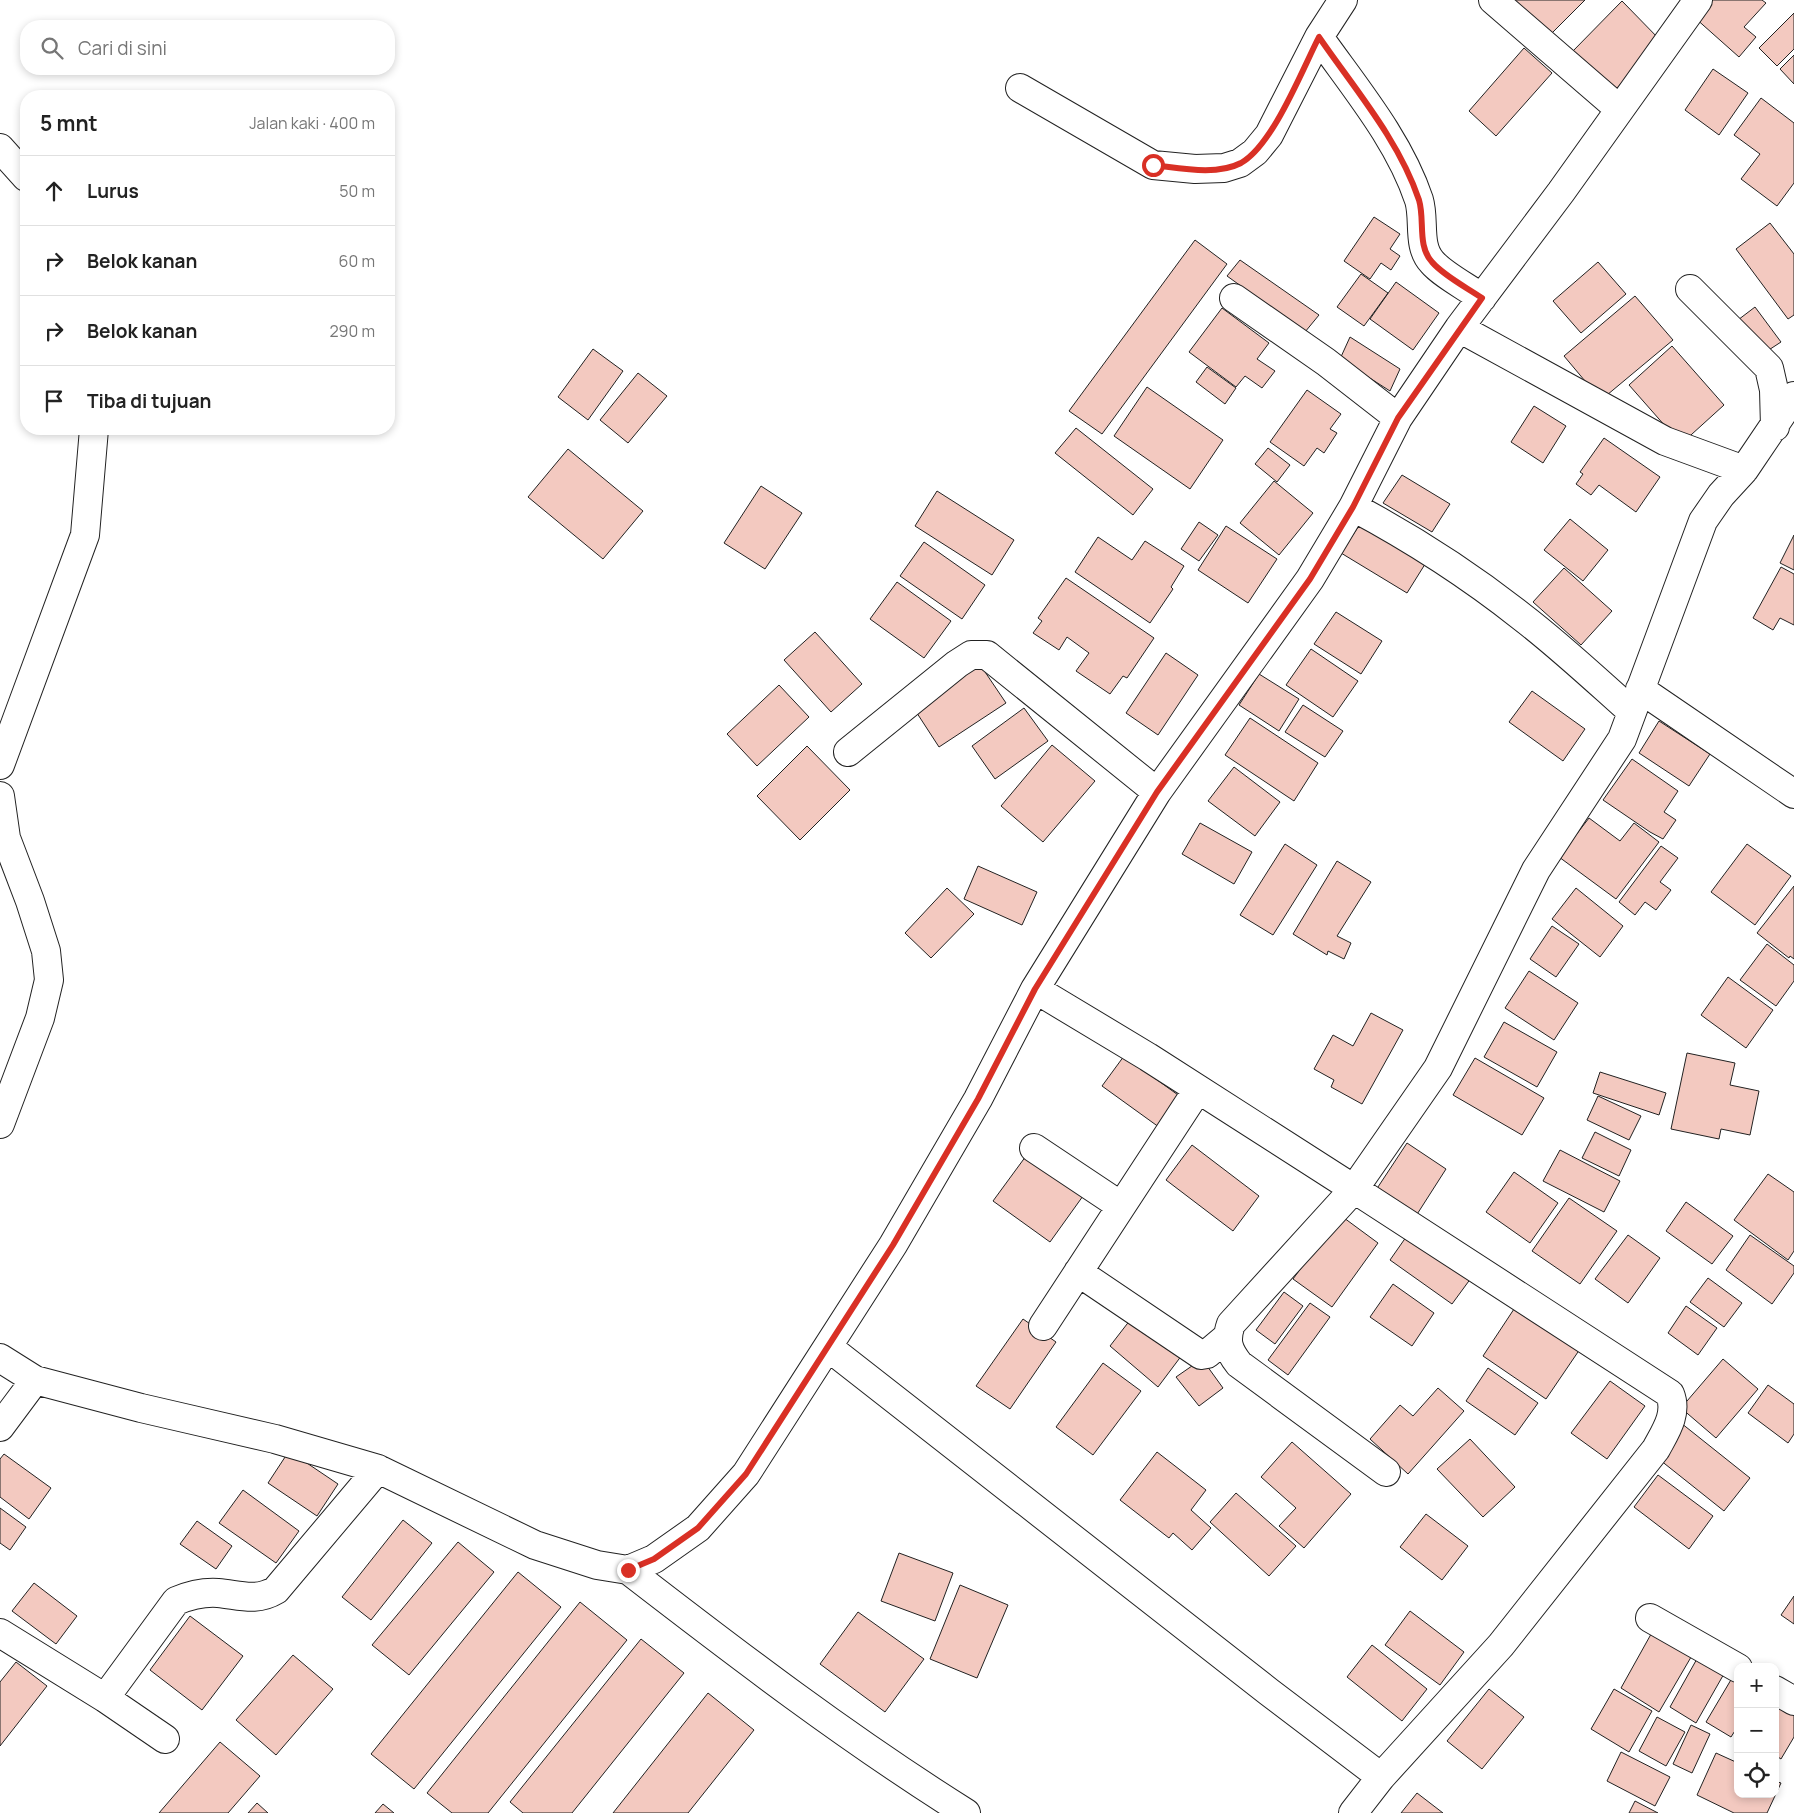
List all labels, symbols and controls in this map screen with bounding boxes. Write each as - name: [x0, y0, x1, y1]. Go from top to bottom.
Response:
- search box: [20, 20, 395, 75]
- icon: search: [38, 34, 66, 62]
- text: Cari di sini: [78, 35, 167, 61]
- text: 5 mnt: [40, 109, 98, 137]
- text: Jalan kaki · 400 m: [249, 112, 375, 134]
- route start: [1142, 154, 1165, 177]
- icon: ahead: [40, 177, 68, 205]
- text: Lurus: [87, 178, 139, 204]
- text: 50 m: [339, 180, 375, 202]
- icon: right: [40, 247, 68, 275]
- text: Belok kanan: [87, 248, 197, 274]
- text: 60 m: [339, 250, 375, 272]
- icon: right: [40, 317, 68, 345]
- text: Belok kanan: [87, 318, 197, 344]
- text: 290 m: [329, 320, 375, 342]
- icon: arrive: [40, 387, 68, 415]
- text: Tiba di tujuan: [87, 388, 211, 414]
- route end: [617, 1559, 640, 1582]
- map controls: [1734, 1663, 1779, 1798]
- button: +: [1734, 1663, 1779, 1708]
- button: −: [1734, 1708, 1779, 1753]
- button: locate: [1734, 1753, 1779, 1798]

